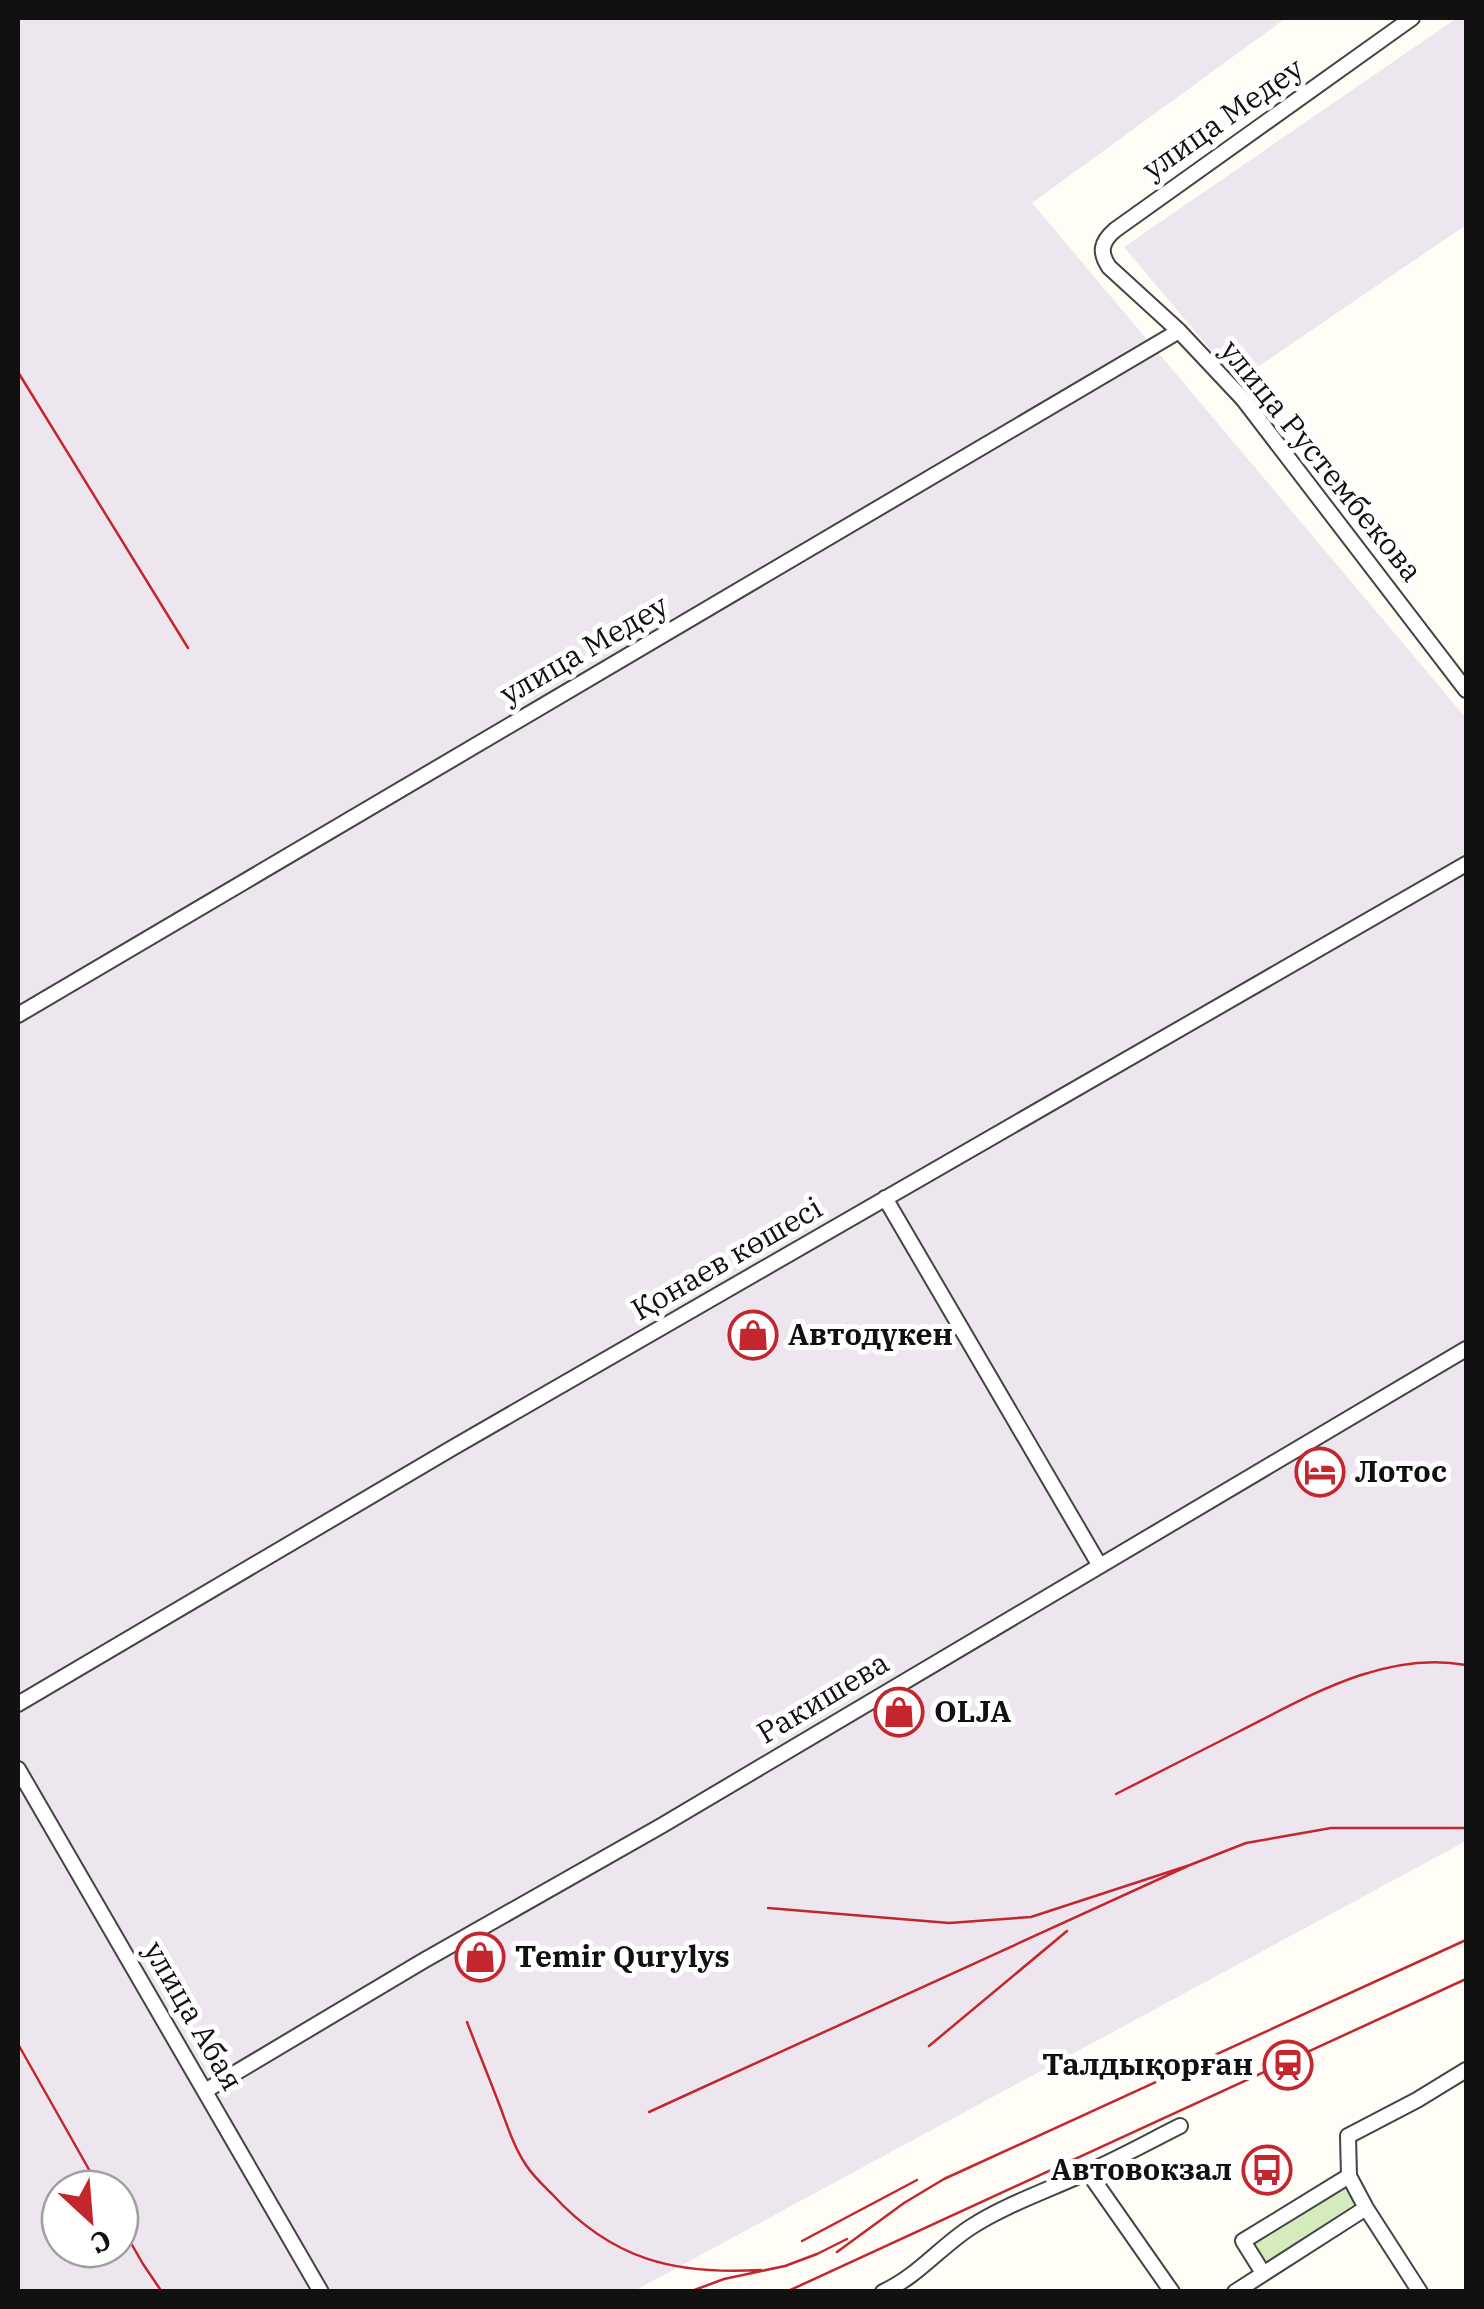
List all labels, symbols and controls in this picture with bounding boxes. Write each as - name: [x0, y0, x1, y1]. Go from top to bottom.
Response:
- street label: улица Медеу: [1134, 48, 1310, 188]
- street label: улица Рустембекова: [1212, 331, 1432, 589]
- street label: улица Медеу: [492, 585, 674, 713]
- street label: Қонаев көшесі: [624, 1187, 829, 1328]
- shop icon: Автодүкен: [727, 1309, 779, 1361]
- place label: Автодүкен: [788, 1314, 953, 1353]
- hotel icon: Лотос: [1294, 1446, 1346, 1498]
- place label: Лотос: [1355, 1451, 1447, 1490]
- street label: Ракишева: [749, 1642, 895, 1751]
- shop icon: OLJA: [873, 1686, 925, 1738]
- place label: OLJA: [934, 1691, 1011, 1730]
- shop icon: Temir Qurylys: [454, 1931, 506, 1983]
- street label: улица Абая: [136, 1933, 253, 2097]
- place label: Temir Qurylys: [515, 1936, 730, 1975]
- station icon: Талдықорған: [1262, 2039, 1314, 2091]
- place label: Талдықорған: [1042, 2044, 1253, 2083]
- bus stop icon: Автовокзал: [1241, 2144, 1293, 2196]
- place label: Автовокзал: [1051, 2149, 1232, 2188]
- north arrow: [40, 2169, 140, 2269]
- text: С: [85, 2221, 118, 2263]

